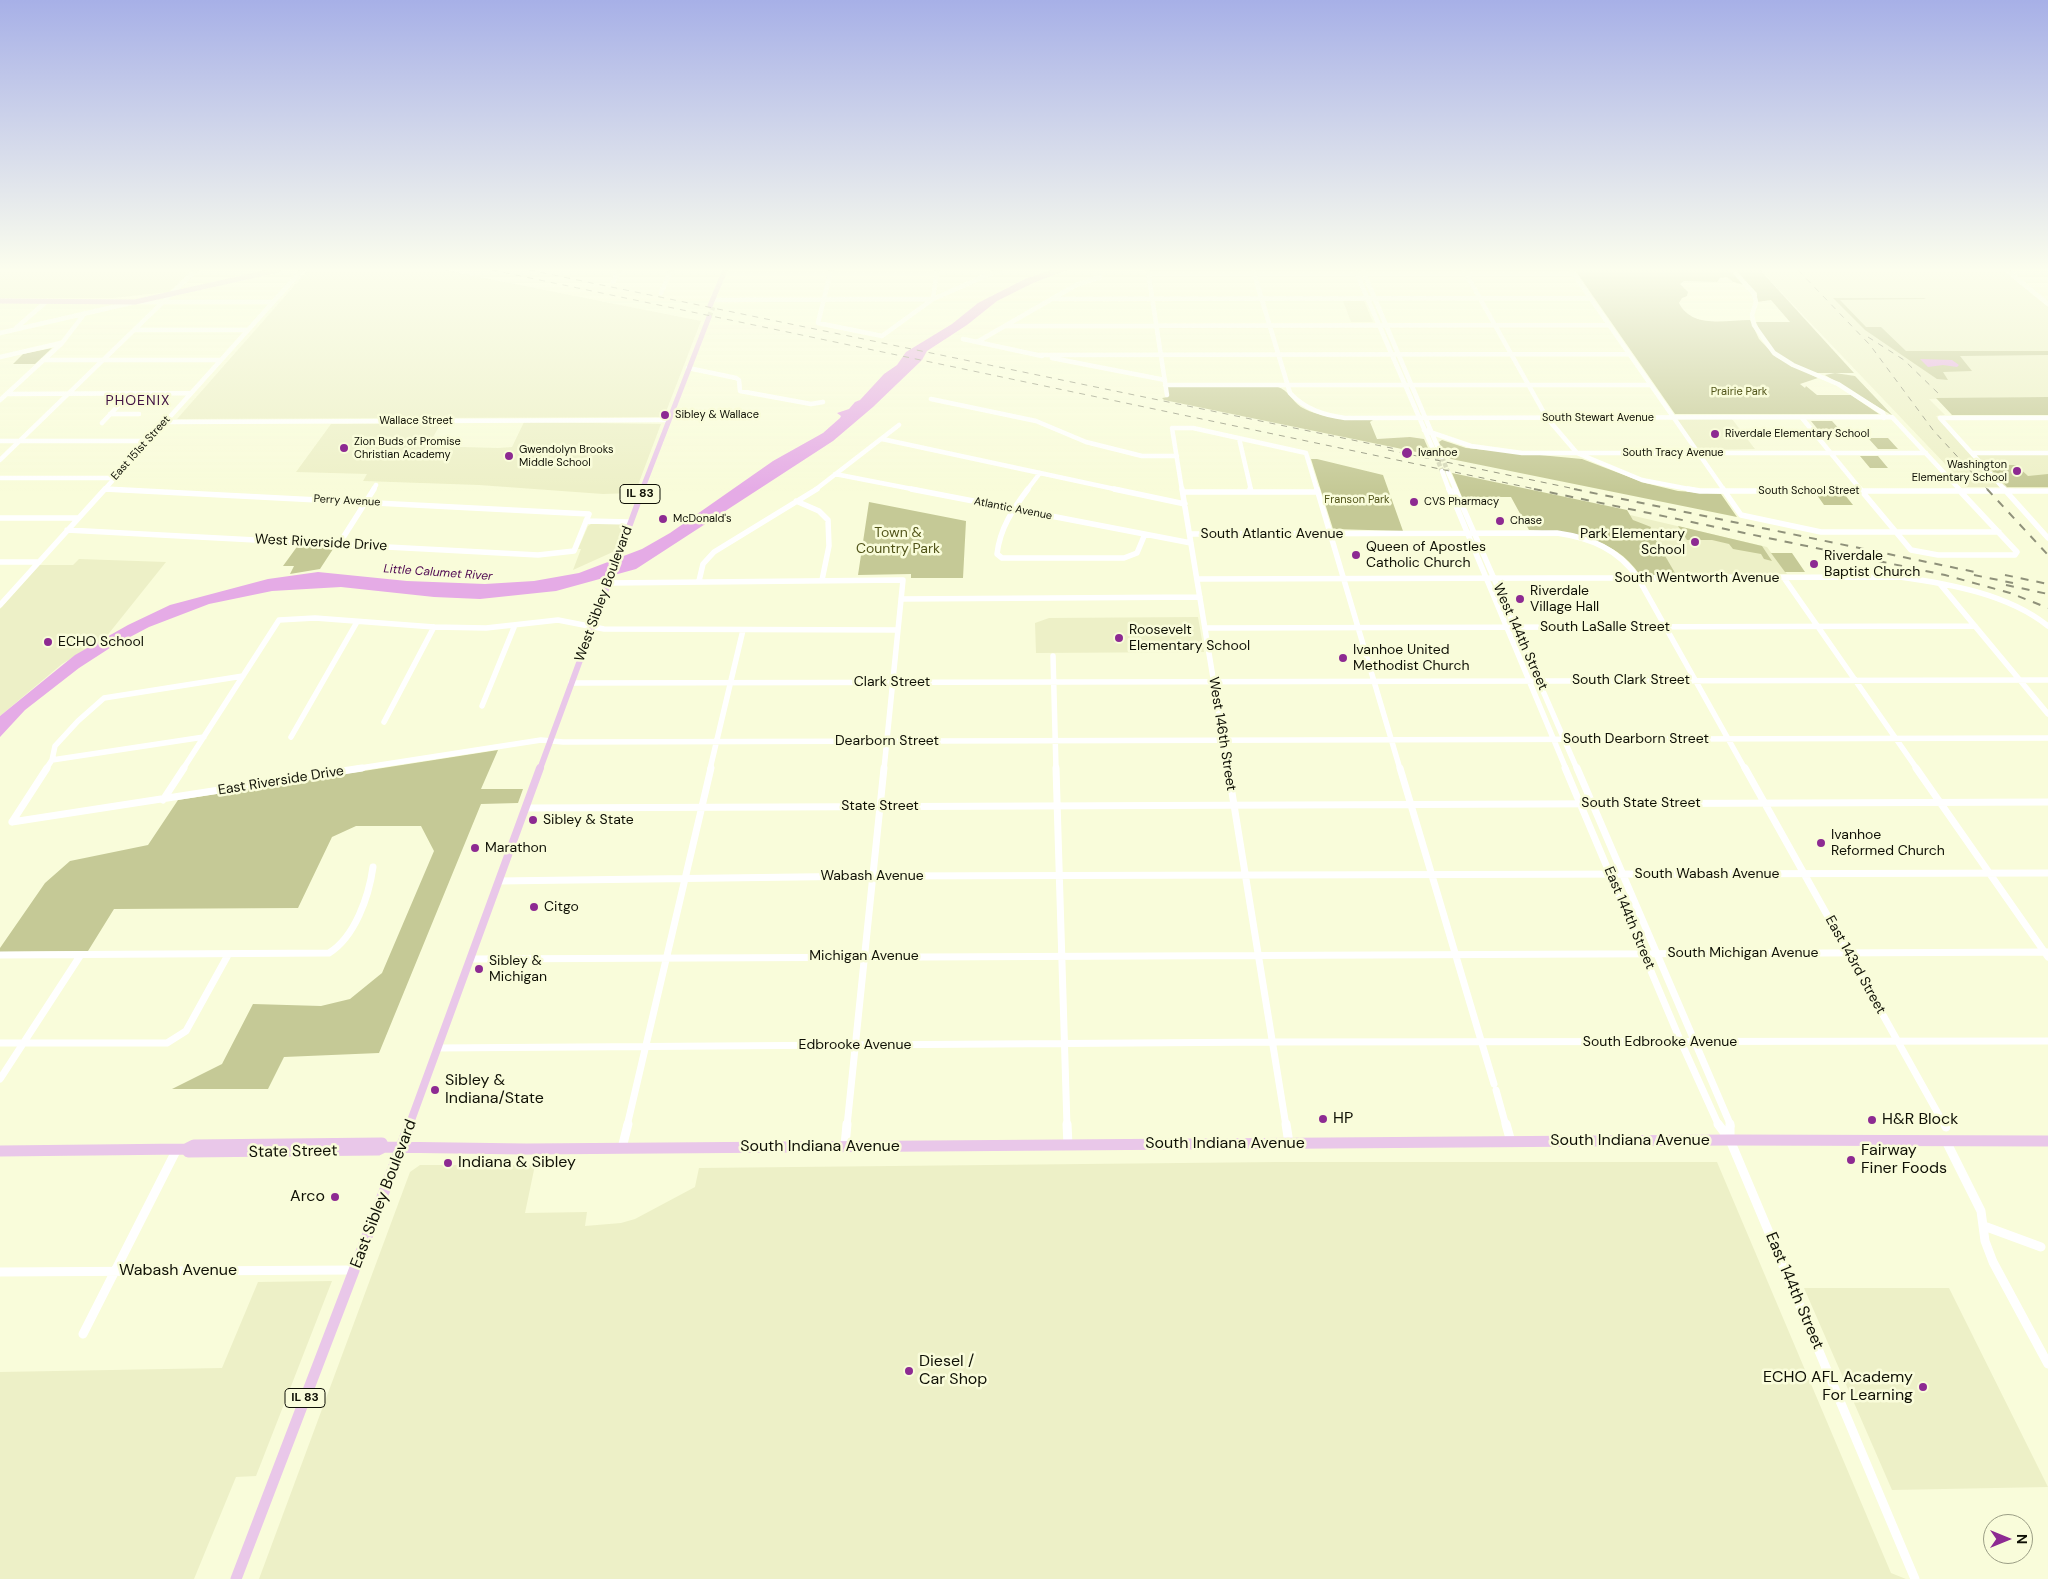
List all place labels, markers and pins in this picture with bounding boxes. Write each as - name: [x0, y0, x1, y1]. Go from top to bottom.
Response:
- place label: Sibley & Wallace: [675, 408, 759, 422]
- marker: Sibley & Wallace: [659, 409, 671, 421]
- place label: Riverdale Elementary School: [1725, 427, 1869, 441]
- marker: Riverdale Elementary School: [1709, 428, 1721, 440]
- place label: Zion Buds of Promise Christian Academy: [354, 435, 461, 461]
- marker: Zion Buds of Promise Christian Academy: [338, 442, 350, 454]
- place label: Gwendolyn Brooks Middle School: [519, 443, 614, 469]
- marker: Ivanhoe: [1400, 446, 1414, 460]
- place label: Ivanhoe: [1418, 446, 1457, 460]
- marker: Gwendolyn Brooks Middle School: [503, 450, 515, 462]
- place label: Washington Elementary School: [1912, 458, 2007, 484]
- marker: Washington Elementary School: [2011, 465, 2023, 477]
- place label: CVS Pharmacy: [1424, 495, 1499, 509]
- marker: CVS Pharmacy: [1408, 496, 1420, 508]
- place label: McDonald's: [673, 512, 732, 526]
- marker: McDonald's: [657, 513, 669, 525]
- place label: Chase: [1510, 514, 1542, 528]
- marker: Chase: [1494, 515, 1506, 527]
- place label: Park Elementary School: [1580, 526, 1685, 558]
- marker: Park Elementary School: [1689, 536, 1701, 548]
- place label: Queen of Apostles Catholic Church: [1366, 539, 1486, 572]
- place label: Riverdale Baptist Church: [1824, 548, 1920, 580]
- marker: Queen of Apostles Catholic Church: [1350, 549, 1362, 561]
- marker: Riverdale Baptist Church: [1808, 558, 1820, 570]
- place label: Riverdale Village Hall: [1530, 583, 1599, 616]
- marker: Riverdale Village Hall: [1514, 593, 1526, 605]
- place label: Roosevelt Elementary School: [1129, 622, 1250, 654]
- marker: Roosevelt Elementary School: [1113, 632, 1125, 644]
- place label: ECHO School: [58, 634, 144, 650]
- marker: ECHO School: [42, 636, 54, 648]
- place label: Ivanhoe United Methodist Church: [1353, 642, 1469, 674]
- marker: Ivanhoe United Methodist Church: [1337, 652, 1349, 664]
- place label: Sibley & State: [543, 812, 634, 828]
- marker: Sibley & State: [527, 814, 539, 826]
- place label: Ivanhoe Reformed Church: [1831, 827, 1945, 860]
- marker: Ivanhoe Reformed Church: [1815, 837, 1827, 849]
- place label: Marathon: [485, 840, 547, 856]
- marker: Marathon: [469, 842, 481, 854]
- place label: Citgo: [544, 899, 579, 915]
- marker: Citgo: [528, 901, 540, 913]
- place label: Sibley & Michigan: [489, 953, 547, 986]
- marker: Sibley & Michigan: [473, 963, 485, 975]
- place label: Sibley & Indiana/State: [445, 1071, 544, 1109]
- marker: Sibley & Indiana/State: [429, 1084, 441, 1096]
- place label: HP: [1333, 1109, 1353, 1129]
- place label: H&R Block: [1882, 1110, 1958, 1130]
- marker: HP: [1317, 1113, 1329, 1125]
- marker: H&R Block: [1866, 1114, 1878, 1126]
- place label: Fairway Finer Foods: [1861, 1141, 1947, 1179]
- place label: Indiana & Sibley: [458, 1153, 576, 1173]
- marker: Fairway Finer Foods: [1845, 1154, 1857, 1166]
- marker: Indiana & Sibley: [442, 1157, 454, 1169]
- place label: Arco: [290, 1187, 325, 1207]
- marker: Arco: [329, 1191, 341, 1203]
- place label: Diesel / Car Shop: [919, 1352, 987, 1390]
- marker: Diesel / Car Shop: [903, 1365, 915, 1377]
- place label: ECHO AFL Academy For Learning: [1763, 1368, 1913, 1406]
- marker: ECHO AFL Academy For Learning: [1917, 1381, 1929, 1393]

